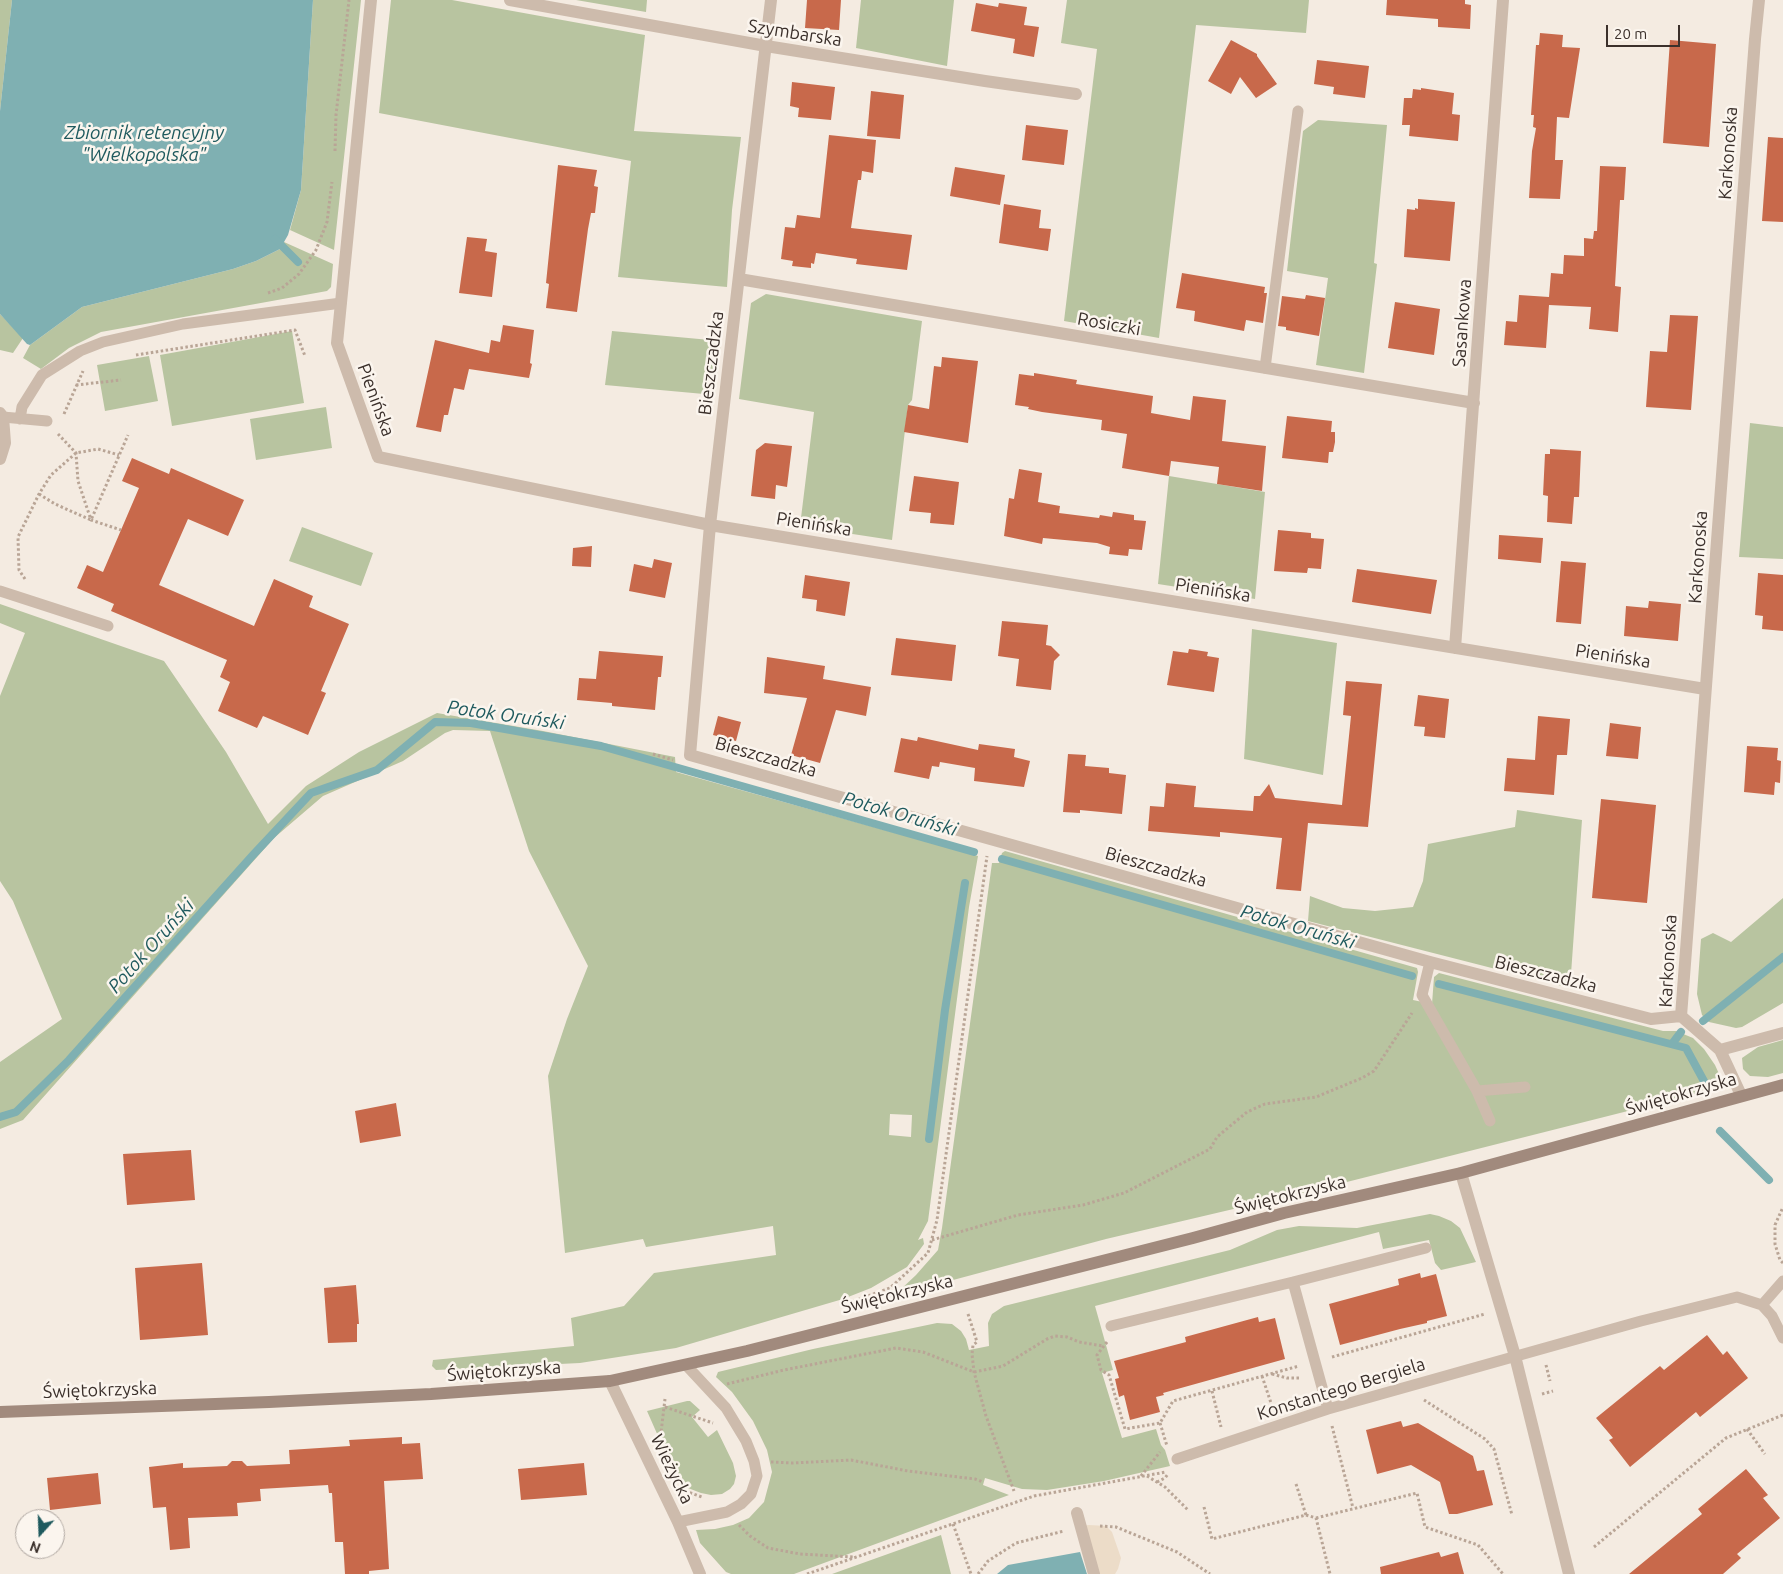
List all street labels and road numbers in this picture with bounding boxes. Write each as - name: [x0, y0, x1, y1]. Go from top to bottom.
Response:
- street label: Szymbarska: [747, 15, 843, 51]
- street label: Karkonoska: [1714, 106, 1742, 200]
- street label: Sasankowa: [1448, 278, 1476, 368]
- street label: Rosiczki: [1076, 308, 1142, 340]
- street label: Bieszczadzka: [694, 310, 728, 416]
- street label: Pienińska: [353, 361, 399, 439]
- street label: Pienińska: [775, 507, 853, 541]
- street label: Karkonoska: [1684, 510, 1712, 604]
- street label: Pienińska: [1174, 573, 1252, 607]
- street label: Pienińska: [1574, 639, 1652, 673]
- street label: Bieszczadzka: [713, 732, 819, 782]
- street label: Bieszczadzka: [1103, 842, 1209, 892]
- street label: Karkonoska: [1655, 914, 1681, 1008]
- street label: Bieszczadzka: [1493, 951, 1599, 997]
- street label: Świętokrzyska: [1623, 1068, 1739, 1120]
- street label: Świętokrzyska: [1232, 1171, 1348, 1219]
- street label: Świętokrzyska: [839, 1270, 955, 1318]
- street label: Konstantego Bergiela: [1254, 1353, 1428, 1425]
- street label: Świętokrzyska: [446, 1356, 562, 1386]
- street label: Świętokrzyska: [42, 1377, 158, 1403]
- street label: Wieżycka: [646, 1431, 698, 1507]

